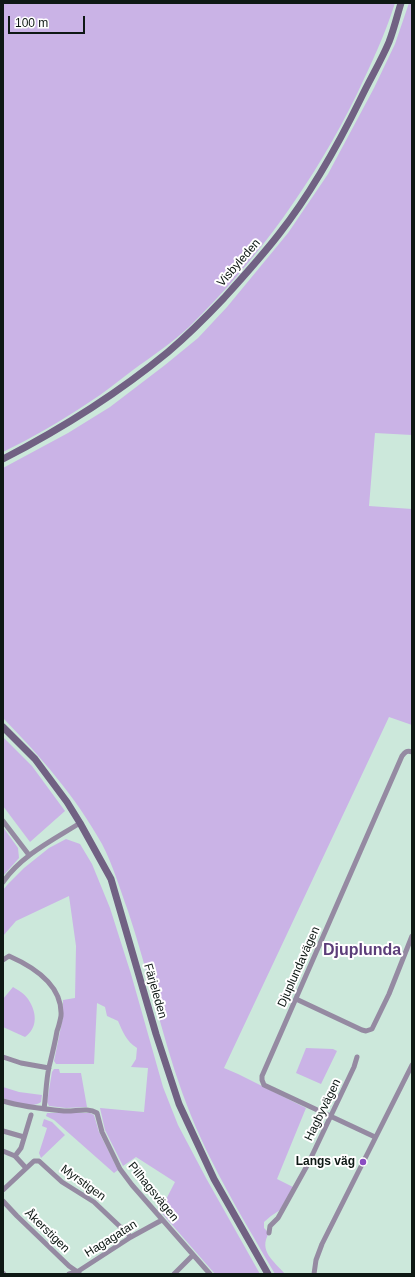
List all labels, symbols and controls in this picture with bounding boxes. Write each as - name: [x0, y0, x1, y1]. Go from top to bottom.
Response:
- scale bar: [10, 8, 87, 34]
- text: 100 m: [15, 16, 48, 30]
- street label: Visbyleden: [214, 236, 264, 290]
- street label: Djuplundavägen: [275, 924, 323, 1010]
- district label: Djuplunda: [323, 941, 401, 961]
- street label: Färjeleden: [140, 962, 170, 1020]
- street label: Hagbyvägen: [302, 1077, 344, 1143]
- place label: Langs väg: [296, 1155, 355, 1169]
- marker: Langs väg: [358, 1157, 368, 1167]
- street label: Pilhagsvägen: [125, 1159, 181, 1225]
- street label: Myrstigen: [58, 1162, 108, 1204]
- street label: Åkerstigen: [22, 1206, 72, 1256]
- street label: Hagagatan: [82, 1217, 140, 1261]

